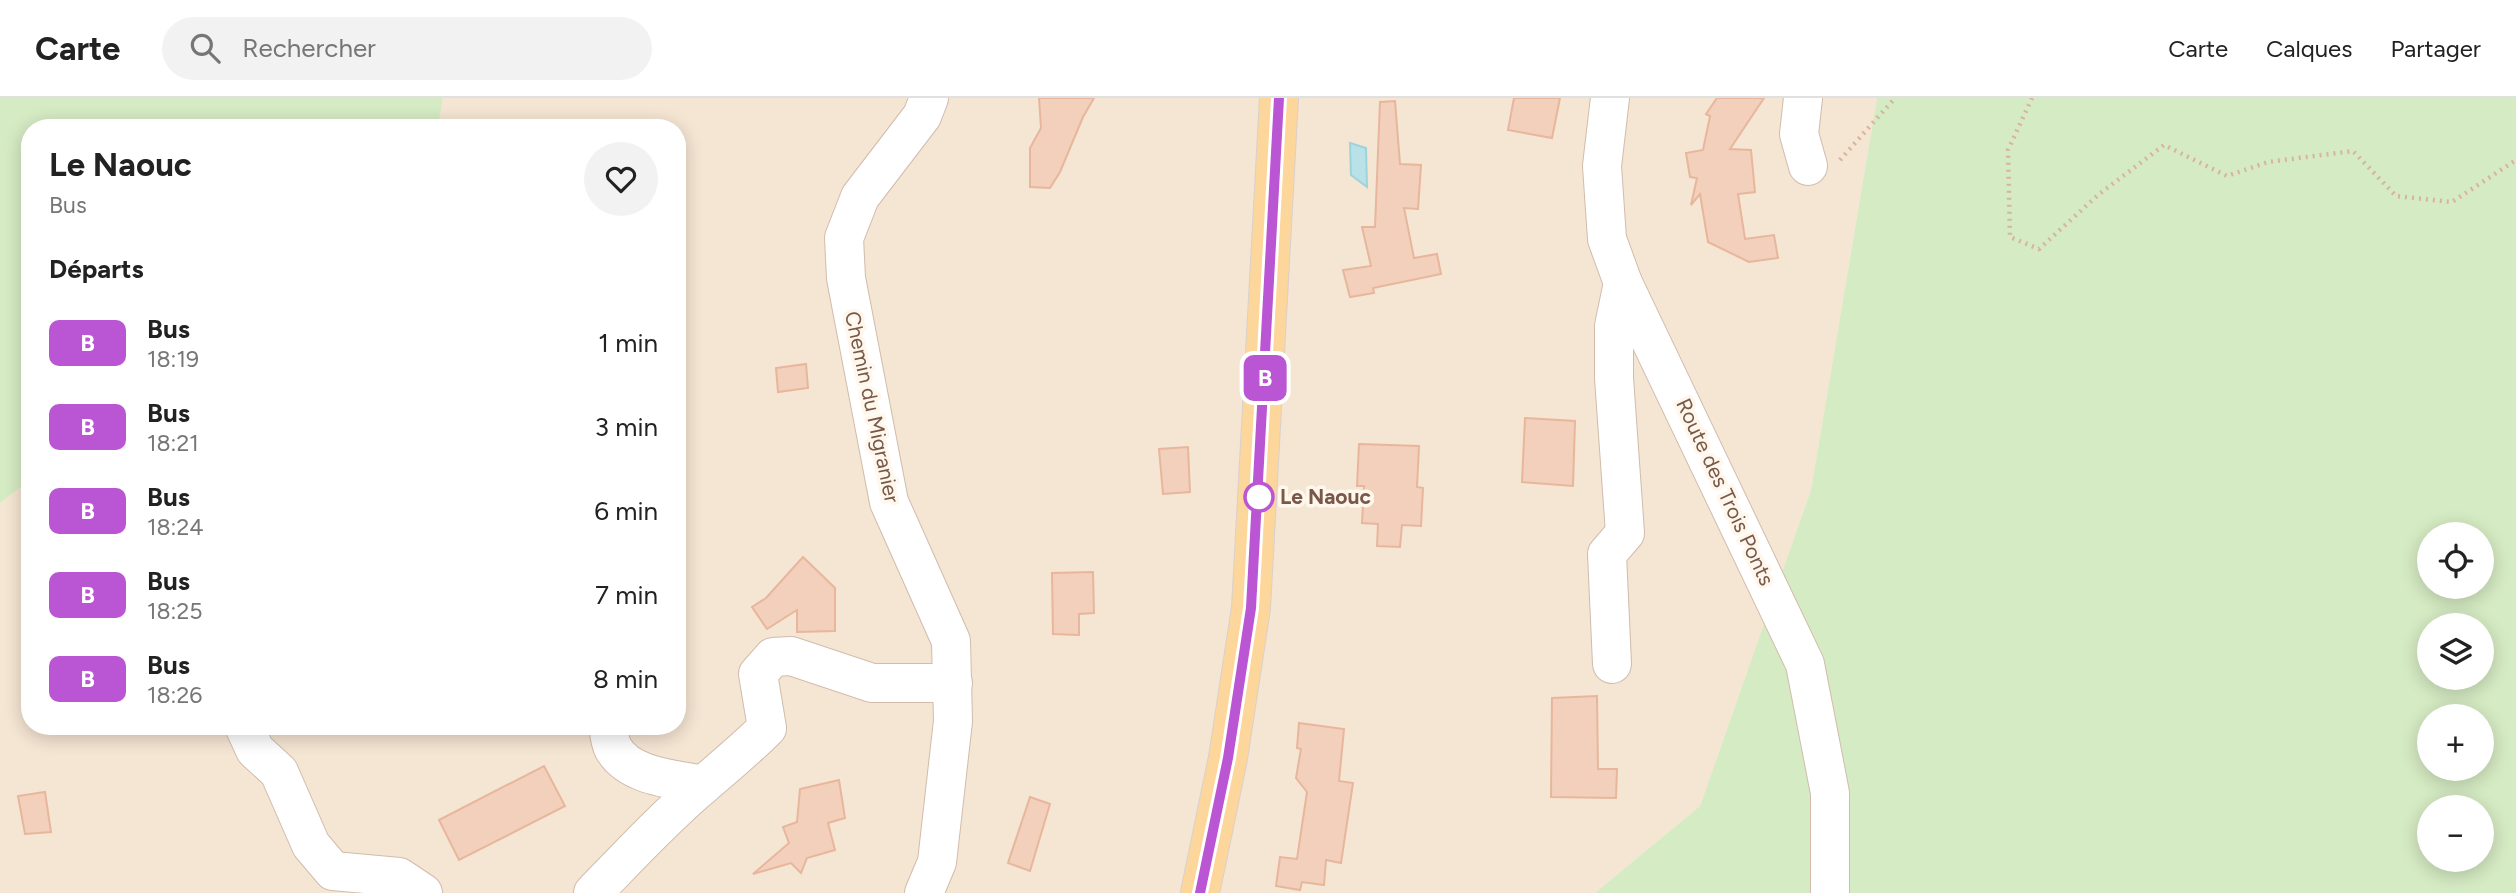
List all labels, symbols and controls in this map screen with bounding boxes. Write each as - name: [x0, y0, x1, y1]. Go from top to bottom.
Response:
- search box: [162, 17, 652, 80]
- text: Carte: [35, 29, 120, 68]
- icon: search: [186, 29, 224, 67]
- text: Rechercher: [242, 32, 376, 64]
- text: Carte: [2168, 34, 2228, 63]
- text: Calques: [2266, 34, 2352, 63]
- text: Partager: [2390, 34, 2481, 63]
- button: heart: [584, 142, 658, 216]
- text: Le Naouc: [49, 145, 192, 184]
- text: Bus: [49, 191, 87, 219]
- text: Départs: [49, 253, 144, 285]
- street label: Chemin du Migranier: [840, 309, 905, 505]
- text: Bus: [147, 313, 190, 345]
- text: 1 min: [598, 327, 658, 359]
- text: B: [80, 328, 95, 357]
- text: 18:19: [147, 345, 199, 373]
- line badge: B: [1242, 355, 1288, 401]
- text: B: [1258, 363, 1272, 392]
- street label: Route des Trois Ponts: [1671, 394, 1780, 589]
- text: Bus: [147, 397, 190, 429]
- text: 3 min: [595, 411, 658, 443]
- text: B: [80, 412, 95, 441]
- text: 18:21: [147, 429, 199, 457]
- text: Bus: [147, 481, 190, 513]
- marker: Le Naouc: [1244, 482, 1274, 512]
- place label: Le Naouc: [1280, 484, 1371, 509]
- text: 6 min: [594, 495, 658, 527]
- text: B: [80, 496, 95, 525]
- text: 18:24: [147, 513, 204, 541]
- map controls: [2417, 522, 2494, 872]
- button: locate: [2417, 522, 2494, 599]
- text: Bus: [147, 565, 190, 597]
- text: 7 min: [595, 579, 658, 611]
- text: B: [80, 580, 95, 609]
- text: 18:25: [147, 597, 203, 625]
- button: layers: [2417, 613, 2494, 690]
- text: Bus: [147, 649, 190, 681]
- text: 8 min: [593, 663, 658, 695]
- text: B: [80, 664, 95, 693]
- text: 18:26: [147, 681, 202, 709]
- button: +: [2417, 704, 2494, 781]
- button: −: [2417, 795, 2494, 872]

